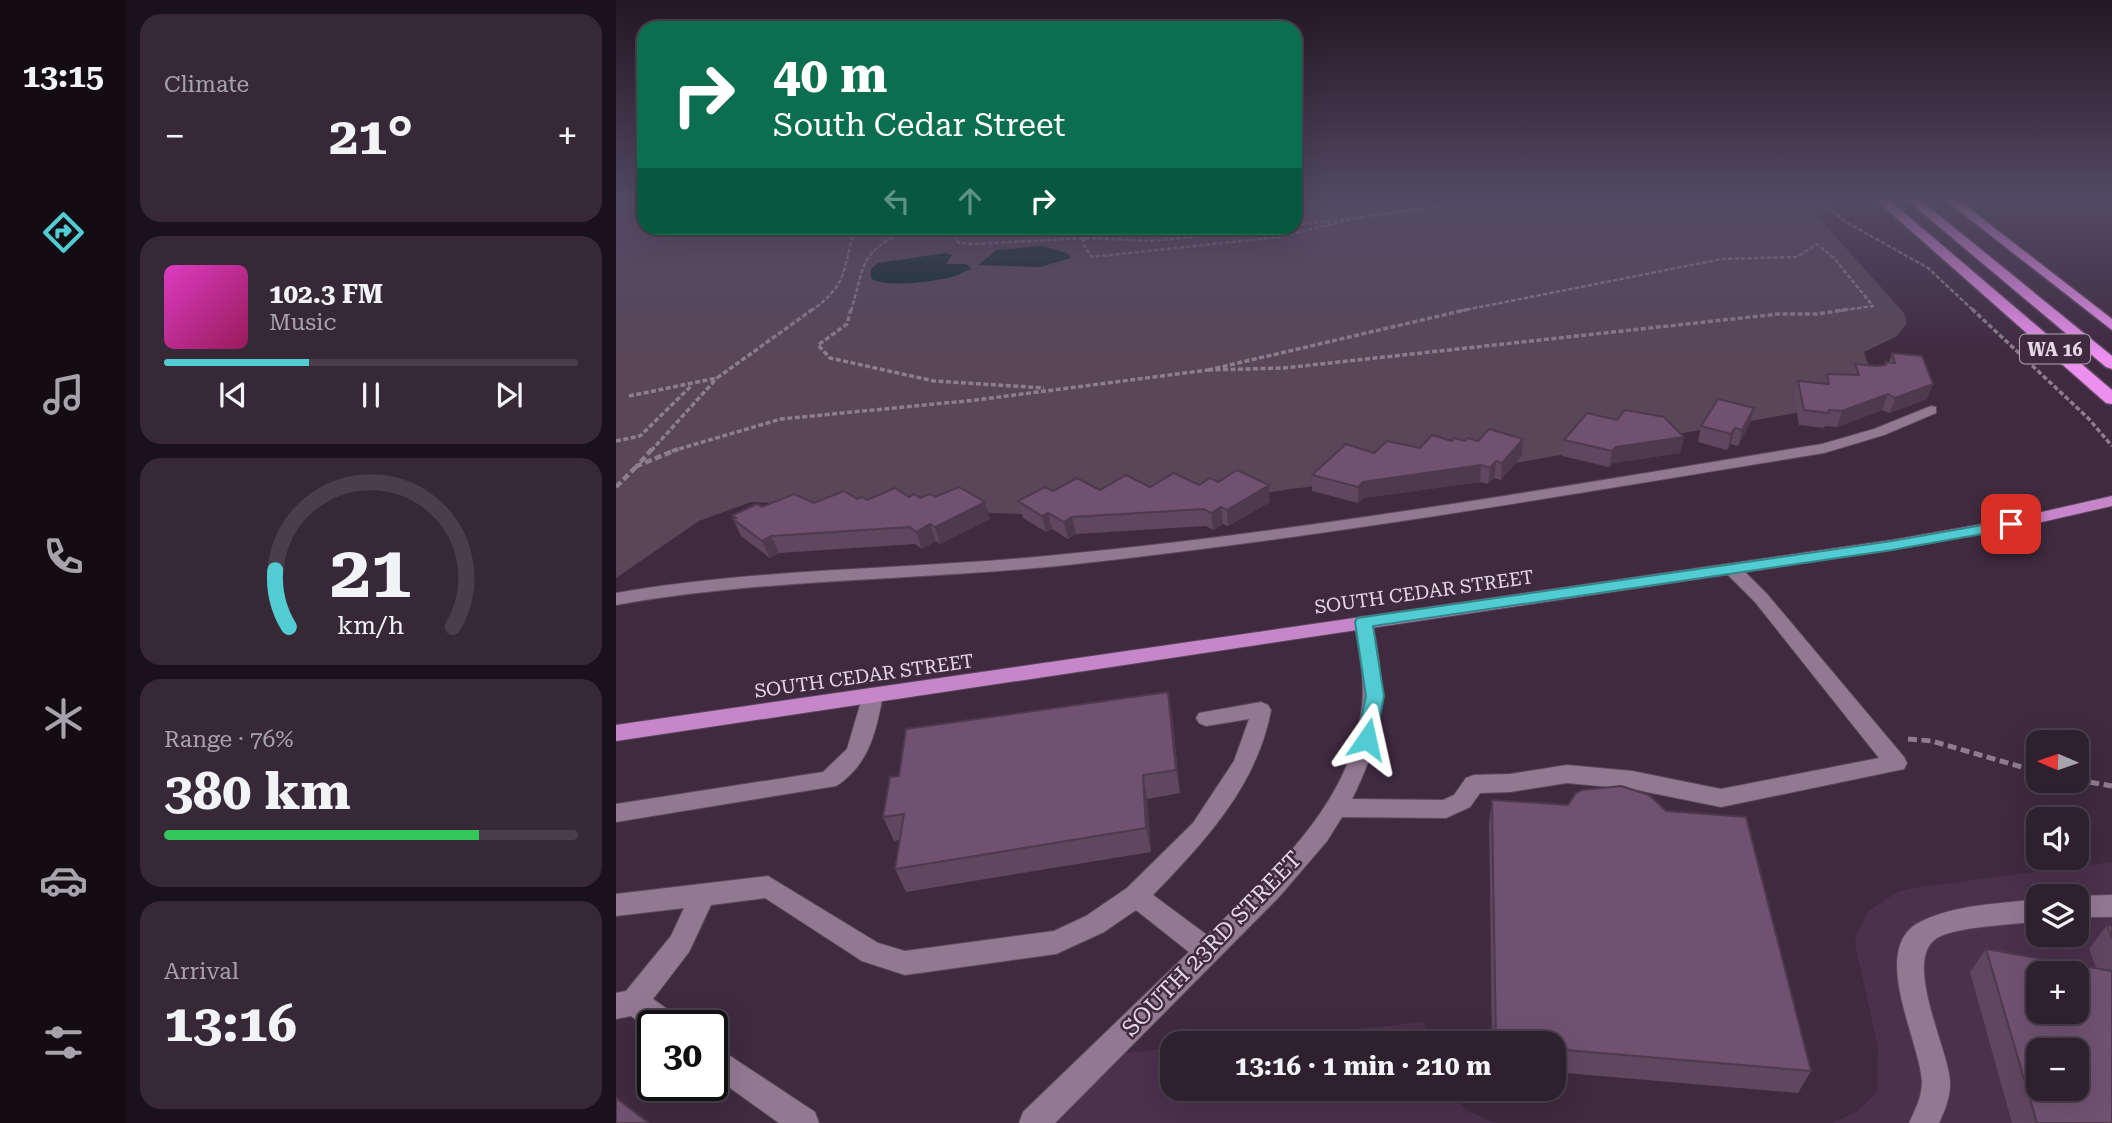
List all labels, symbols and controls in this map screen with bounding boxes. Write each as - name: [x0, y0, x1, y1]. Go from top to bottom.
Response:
- text: 40 m: [773, 47, 888, 104]
- icon: right: [658, 49, 749, 140]
- text: 13:15: [22, 57, 104, 95]
- text: Climate: [164, 71, 249, 98]
- text: 21°: [329, 106, 413, 167]
- text: South Cedar Street: [773, 106, 1065, 144]
- text: −: [164, 114, 185, 158]
- text: +: [557, 114, 578, 158]
- icon: left: [878, 182, 916, 220]
- icon: ahead: [951, 182, 989, 220]
- icon: right: [1024, 182, 1062, 220]
- icon: directions: [39, 208, 88, 257]
- text: 102.3 FM: [269, 279, 383, 309]
- text: Music: [269, 309, 336, 336]
- road number: WA 16: [2020, 334, 2090, 363]
- icon: music: [39, 370, 88, 419]
- icon: previous: [214, 376, 252, 414]
- icon: pause: [352, 376, 390, 414]
- icon: next: [490, 376, 528, 414]
- pin: [1981, 494, 2041, 554]
- icon: arrive: [1992, 505, 2030, 543]
- text: 21: [330, 531, 412, 616]
- icon: phone: [39, 532, 88, 581]
- street label: SOUTH CEDAR STREET: [1313, 565, 1535, 619]
- text: km/h: [338, 611, 404, 640]
- street label: SOUTH CEDAR STREET: [753, 649, 975, 703]
- icon: climate: [39, 694, 88, 743]
- position arrow: [1330, 702, 1404, 776]
- text: Range · 76%: [164, 726, 293, 753]
- north arrow: [2026, 730, 2090, 793]
- map controls: [2026, 730, 2089, 1101]
- text: 380 km: [164, 761, 351, 822]
- button: sound: [2026, 807, 2089, 870]
- street label: SOUTH 23RD STREET: [1117, 846, 1307, 1042]
- icon: car: [39, 856, 88, 905]
- button: layers: [2026, 884, 2089, 947]
- text: Arrival: [164, 958, 239, 985]
- button: +: [2026, 961, 2089, 1024]
- text: 13:16: [164, 993, 297, 1054]
- speed limit sign: 30: [637, 1010, 728, 1101]
- icon: filters: [39, 1018, 88, 1067]
- button: −: [2026, 1038, 2089, 1101]
- text: 13:16 · 1 min · 210 m: [1235, 1051, 1491, 1081]

